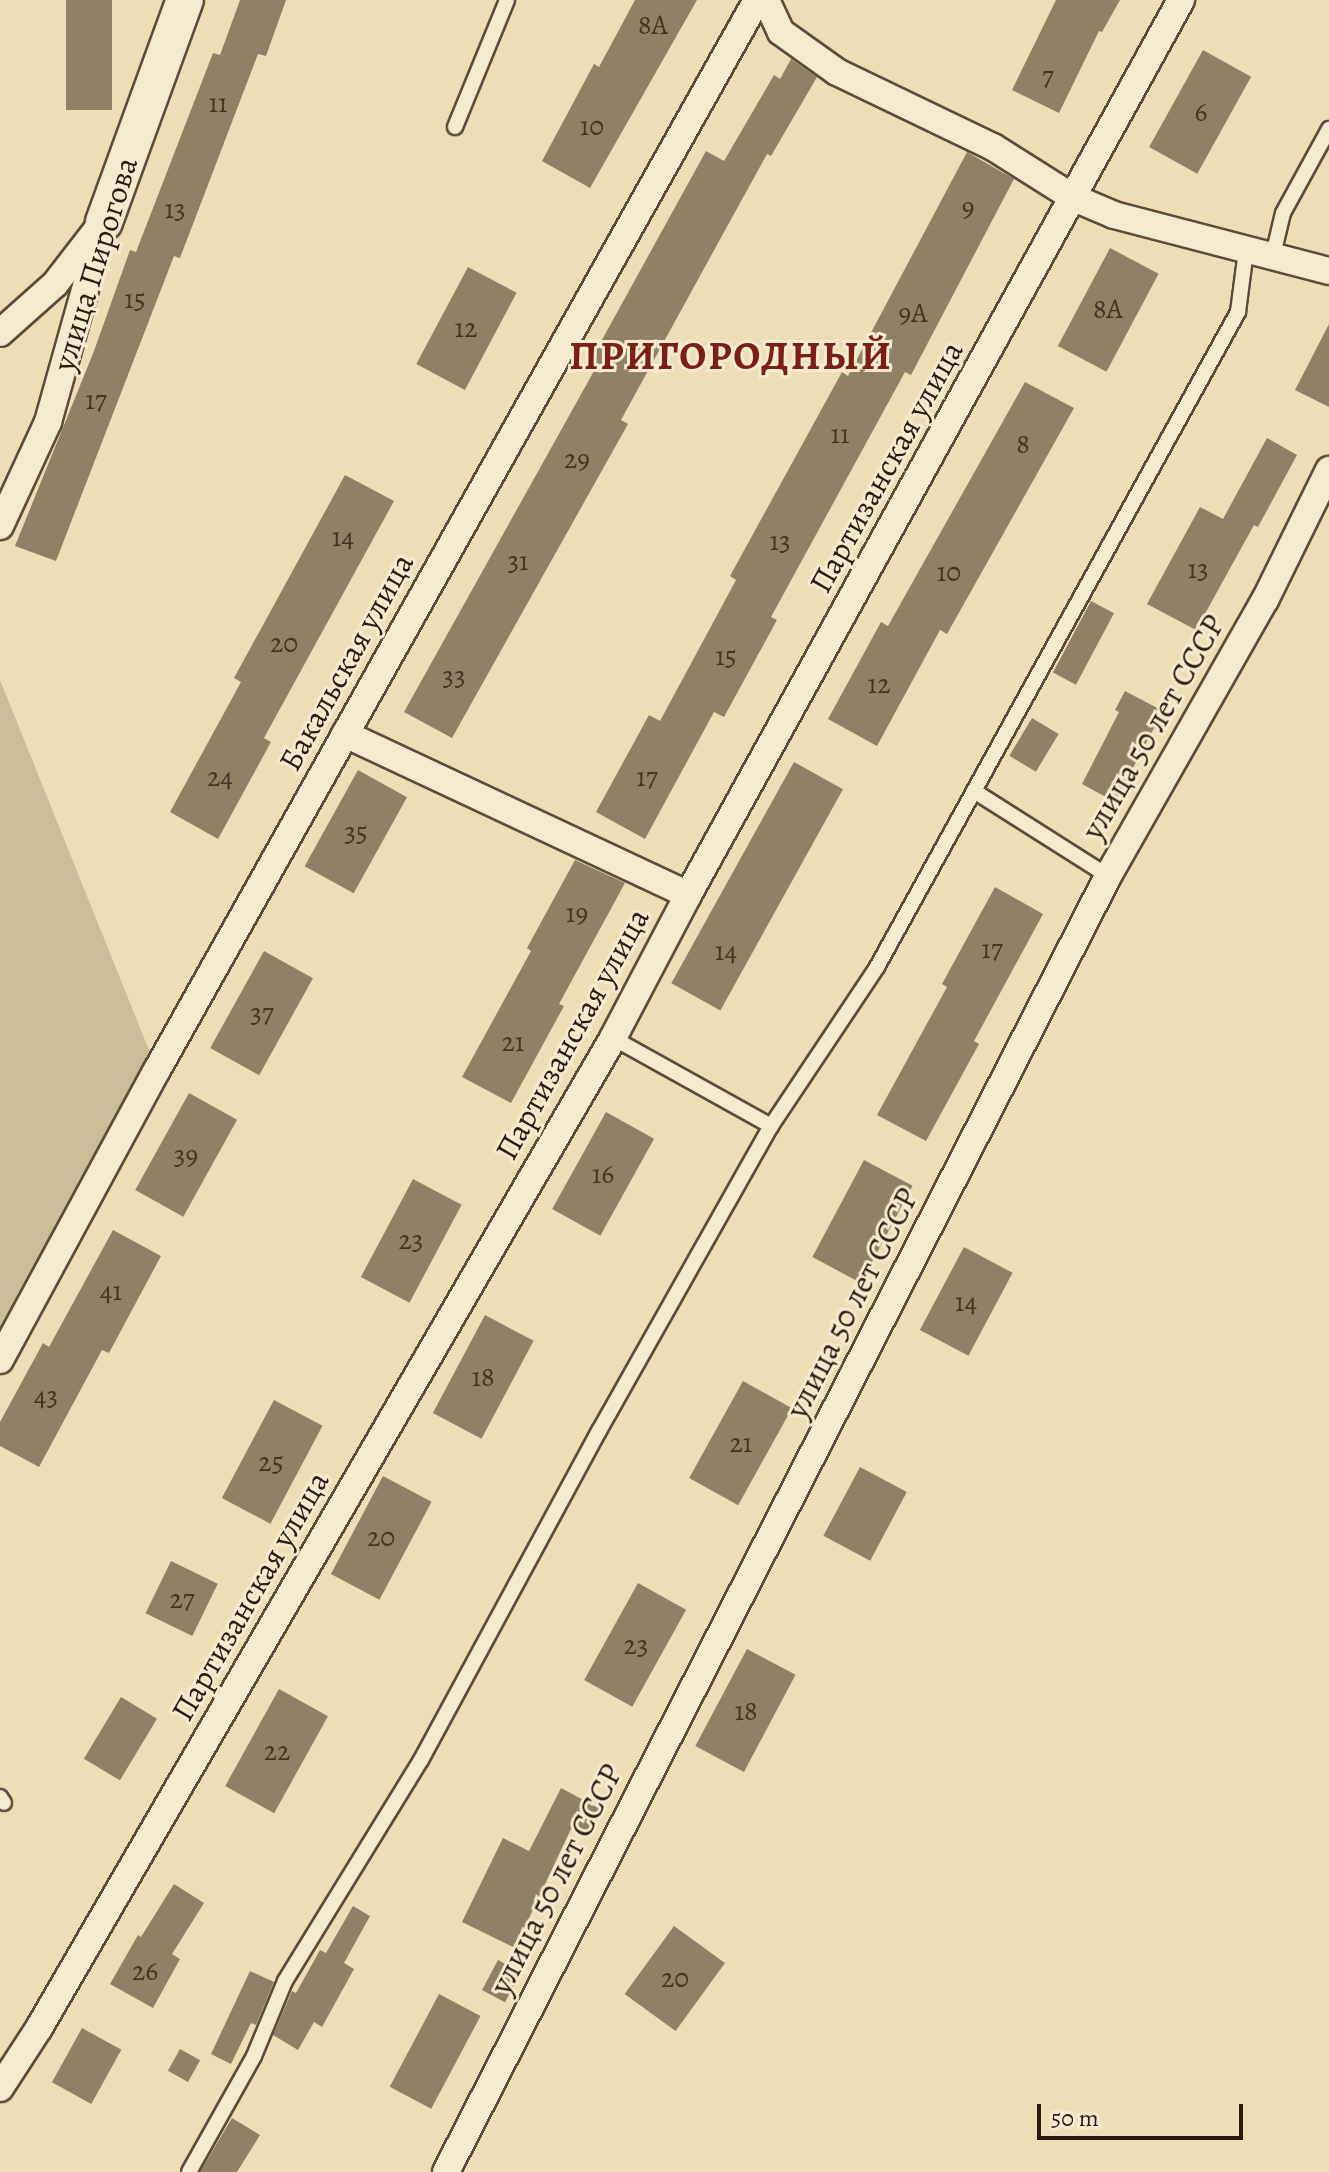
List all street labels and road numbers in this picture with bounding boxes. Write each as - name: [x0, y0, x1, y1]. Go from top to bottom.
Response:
- street label: улица Пирогова: [44, 152, 146, 376]
- street label: Партизанская улица: [801, 334, 971, 600]
- street label: Бакальская улица: [270, 547, 422, 777]
- street label: улица 50 лет СССР: [1073, 608, 1233, 846]
- street label: Партизанская улица: [487, 901, 657, 1167]
- street label: улица 50 лет СССР: [777, 1181, 927, 1425]
- street label: Партизанская улица: [163, 1464, 337, 1728]
- street label: улица 50 лет СССР: [481, 1757, 631, 2001]

